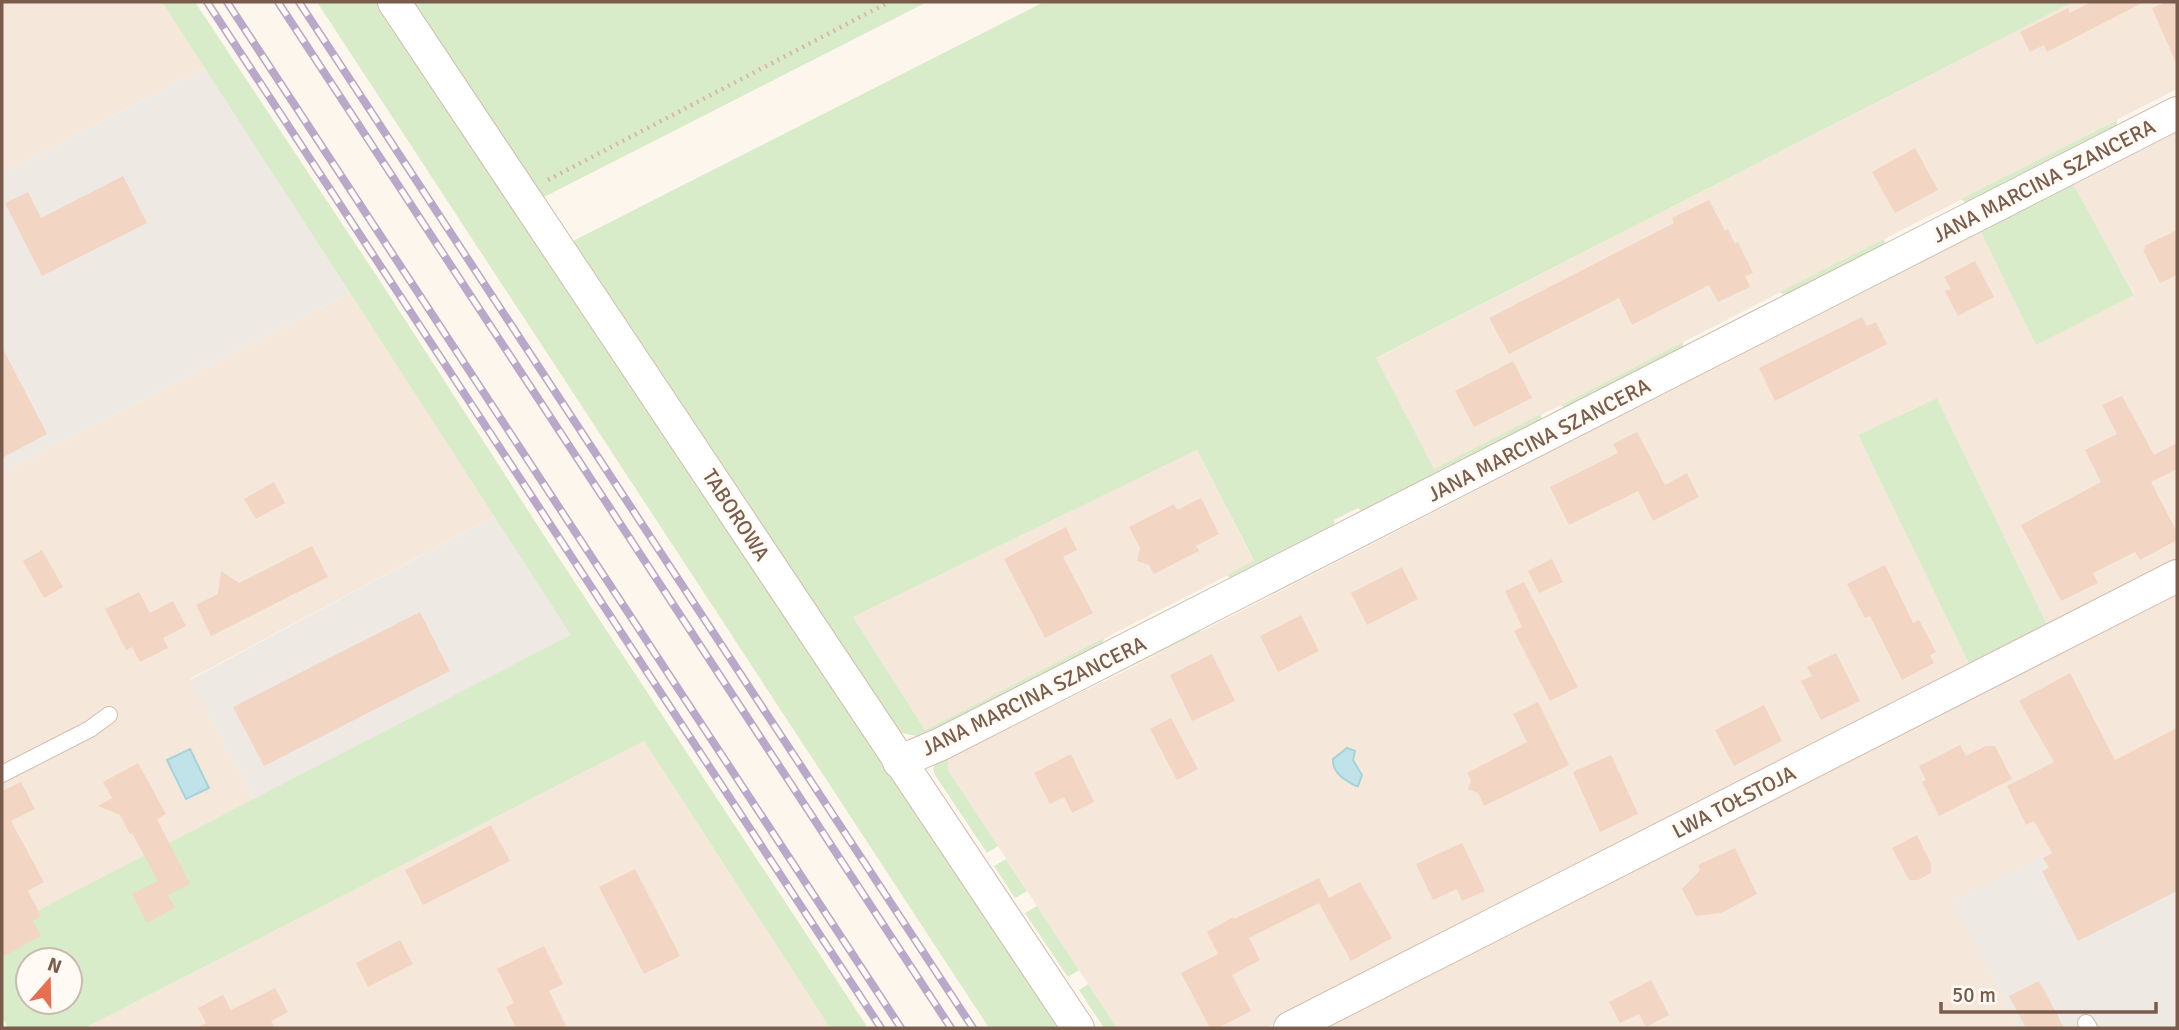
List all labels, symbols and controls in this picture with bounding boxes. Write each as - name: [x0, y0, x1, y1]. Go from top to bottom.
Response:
- street label: JANA MARCINA SZANCERA: [1928, 113, 2160, 249]
- street label: JANA MARCINA SZANCERA: [1423, 372, 1655, 508]
- street label: TABOROWA: [697, 464, 775, 566]
- street label: JANA MARCINA SZANCERA: [918, 630, 1151, 762]
- street label: LWA TOŁSTOJA: [1668, 760, 1800, 844]
- north arrow: [14, 946, 84, 1016]
- text: N: [44, 952, 65, 980]
- scale bar: [1941, 970, 2156, 1014]
- text: 50 m: [1952, 982, 1996, 1008]

